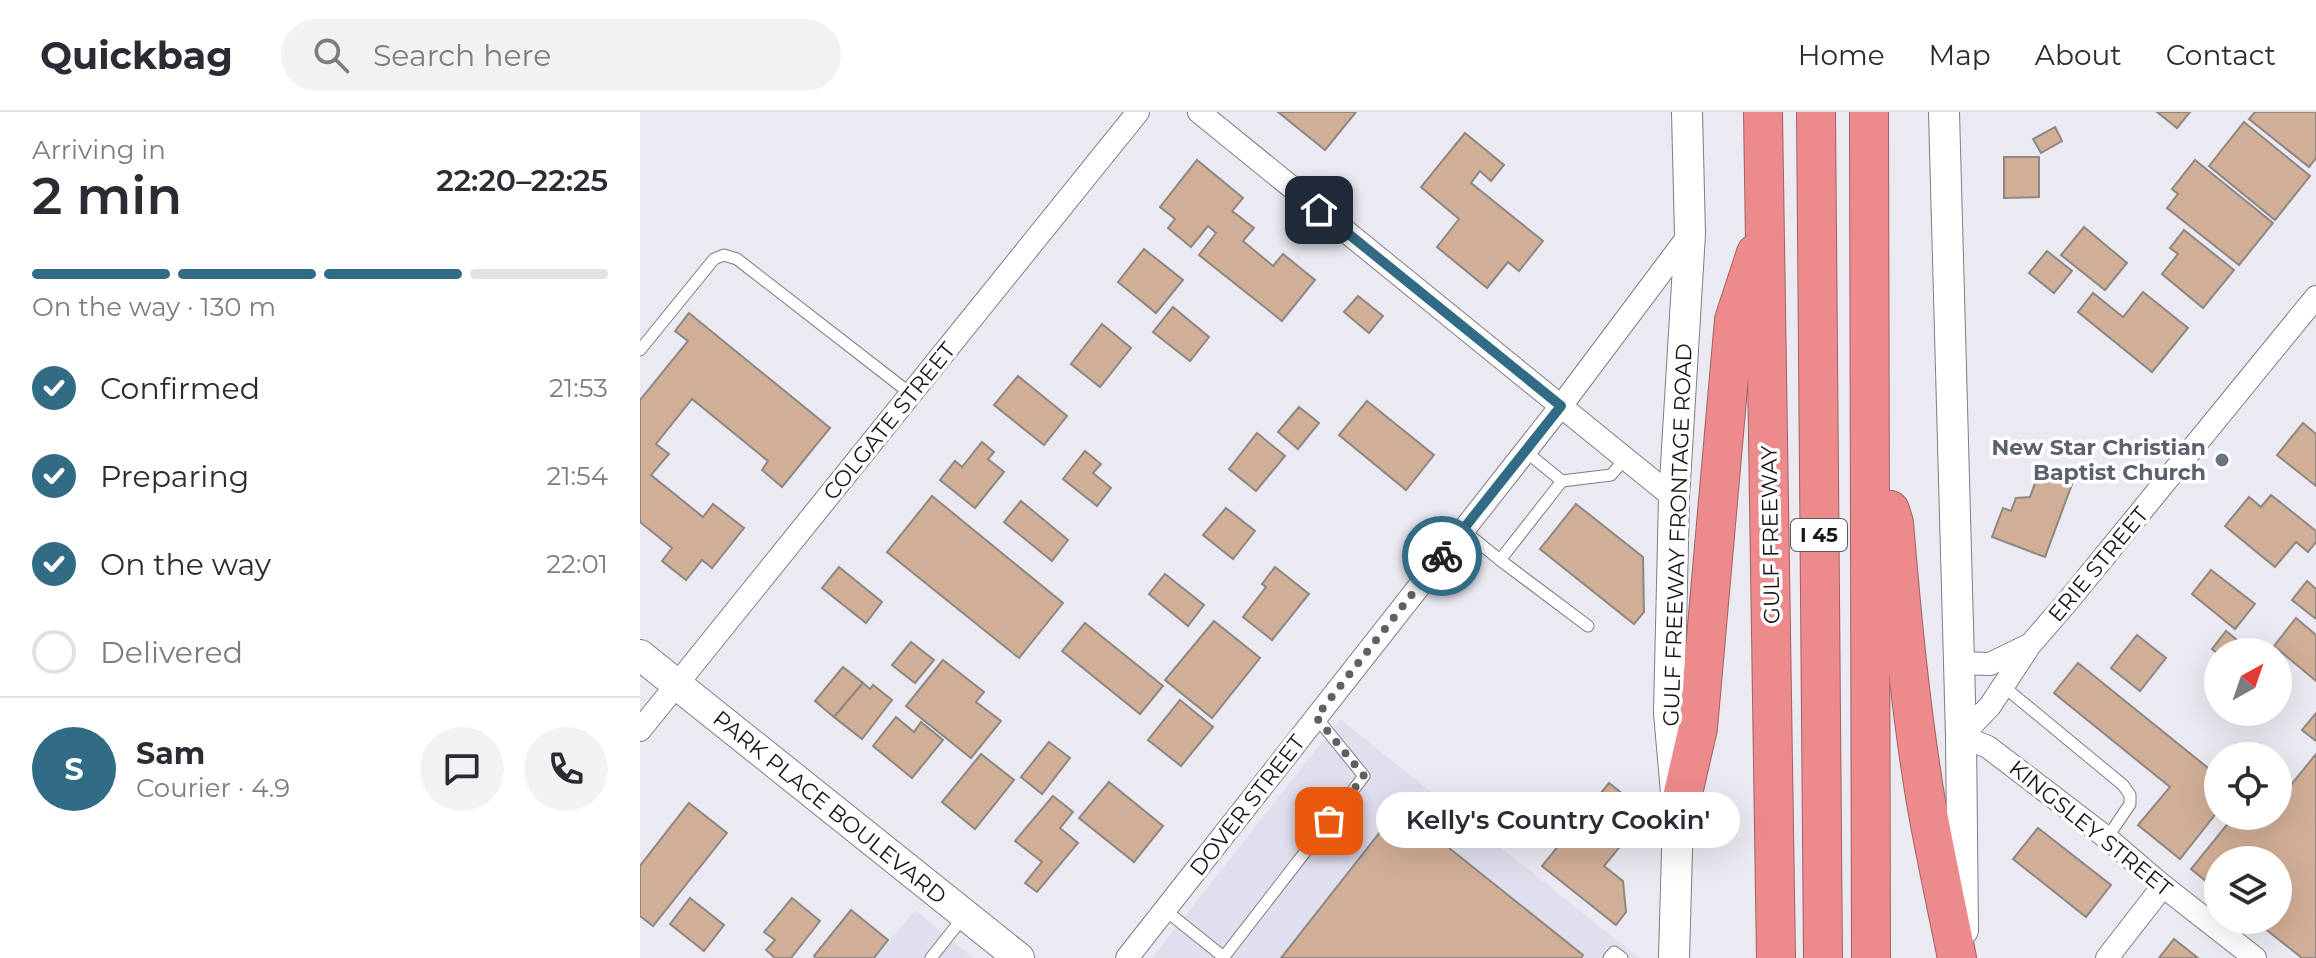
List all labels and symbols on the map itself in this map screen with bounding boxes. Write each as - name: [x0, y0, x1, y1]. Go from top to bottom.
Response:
- pin: [1285, 176, 1353, 244]
- street label: COLGATE STREET: [818, 337, 961, 506]
- street label: GULF FREEWAY FRONTAGE ROAD: [1657, 343, 1698, 727]
- place label: New Star Christian Baptist Church: [1991, 434, 2206, 486]
- street label: GULF FREEWAY: [1755, 446, 1786, 624]
- marker: New Star Christian Baptist Church: [2213, 451, 2231, 469]
- street label: ERIE STREET: [2043, 501, 2154, 627]
- courier: [1402, 516, 1482, 596]
- road number: I 45: [1791, 519, 1847, 551]
- north arrow: [2204, 638, 2292, 726]
- street label: PARK PLACE BOULEVARD: [708, 705, 952, 910]
- street label: DOVER STREET: [1184, 729, 1311, 881]
- street label: KINGSLEY STREET: [2004, 754, 2178, 903]
- pin: [1295, 787, 1363, 855]
- callout: Kelly's Country Cookin': [1377, 793, 1741, 849]

